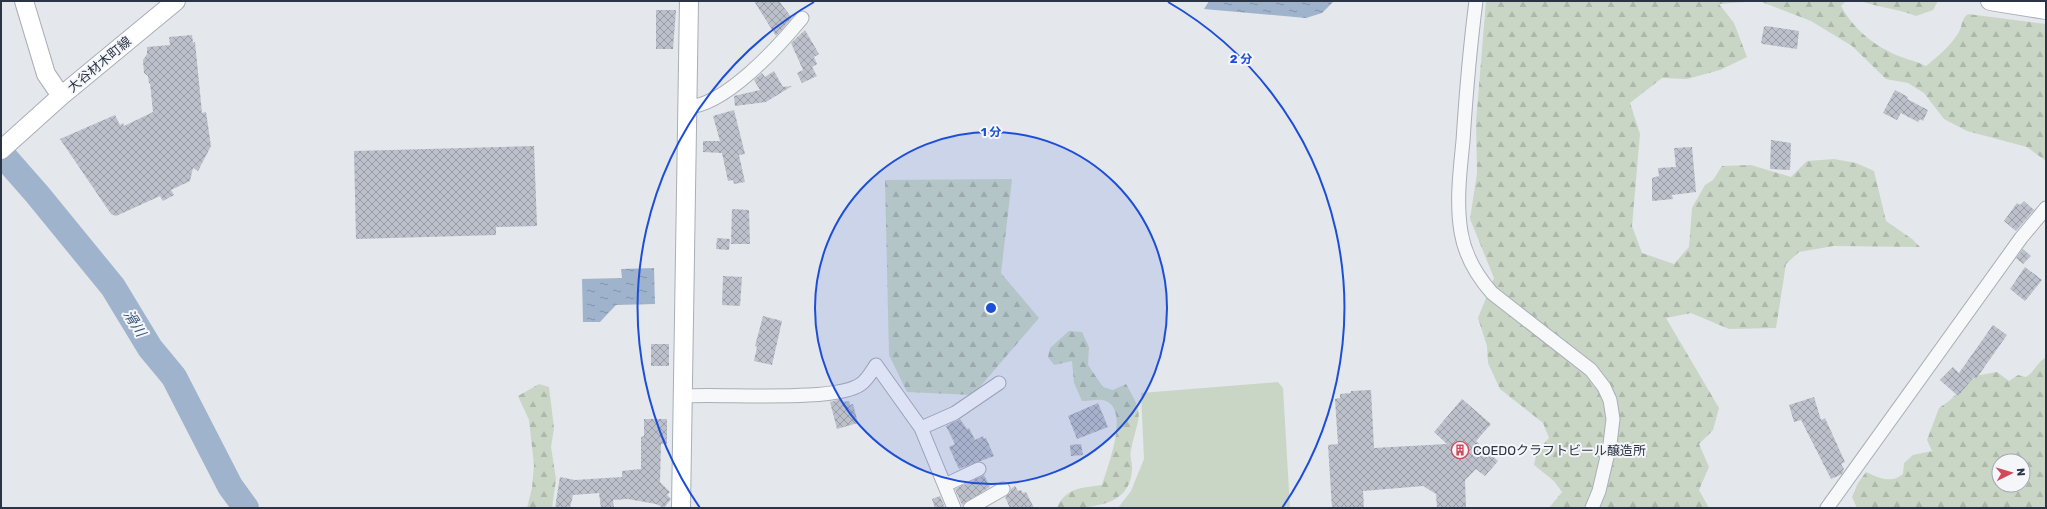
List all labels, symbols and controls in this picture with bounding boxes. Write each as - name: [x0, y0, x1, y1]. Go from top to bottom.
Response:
- street label: 大谷材木町線: [65, 34, 134, 95]
- text: 2 分: [1230, 52, 1252, 66]
- text: 1 分: [981, 125, 1001, 139]
- centre of rings: [984, 301, 998, 315]
- water label: 滑川: [120, 307, 150, 341]
- building icon: COEDOクラフトビール醸造所: [1450, 440, 1470, 460]
- place label: COEDOクラフトビール醸造所: [1473, 443, 1646, 458]
- north arrow: [1991, 453, 2031, 493]
- text: N: [2014, 468, 2027, 477]

